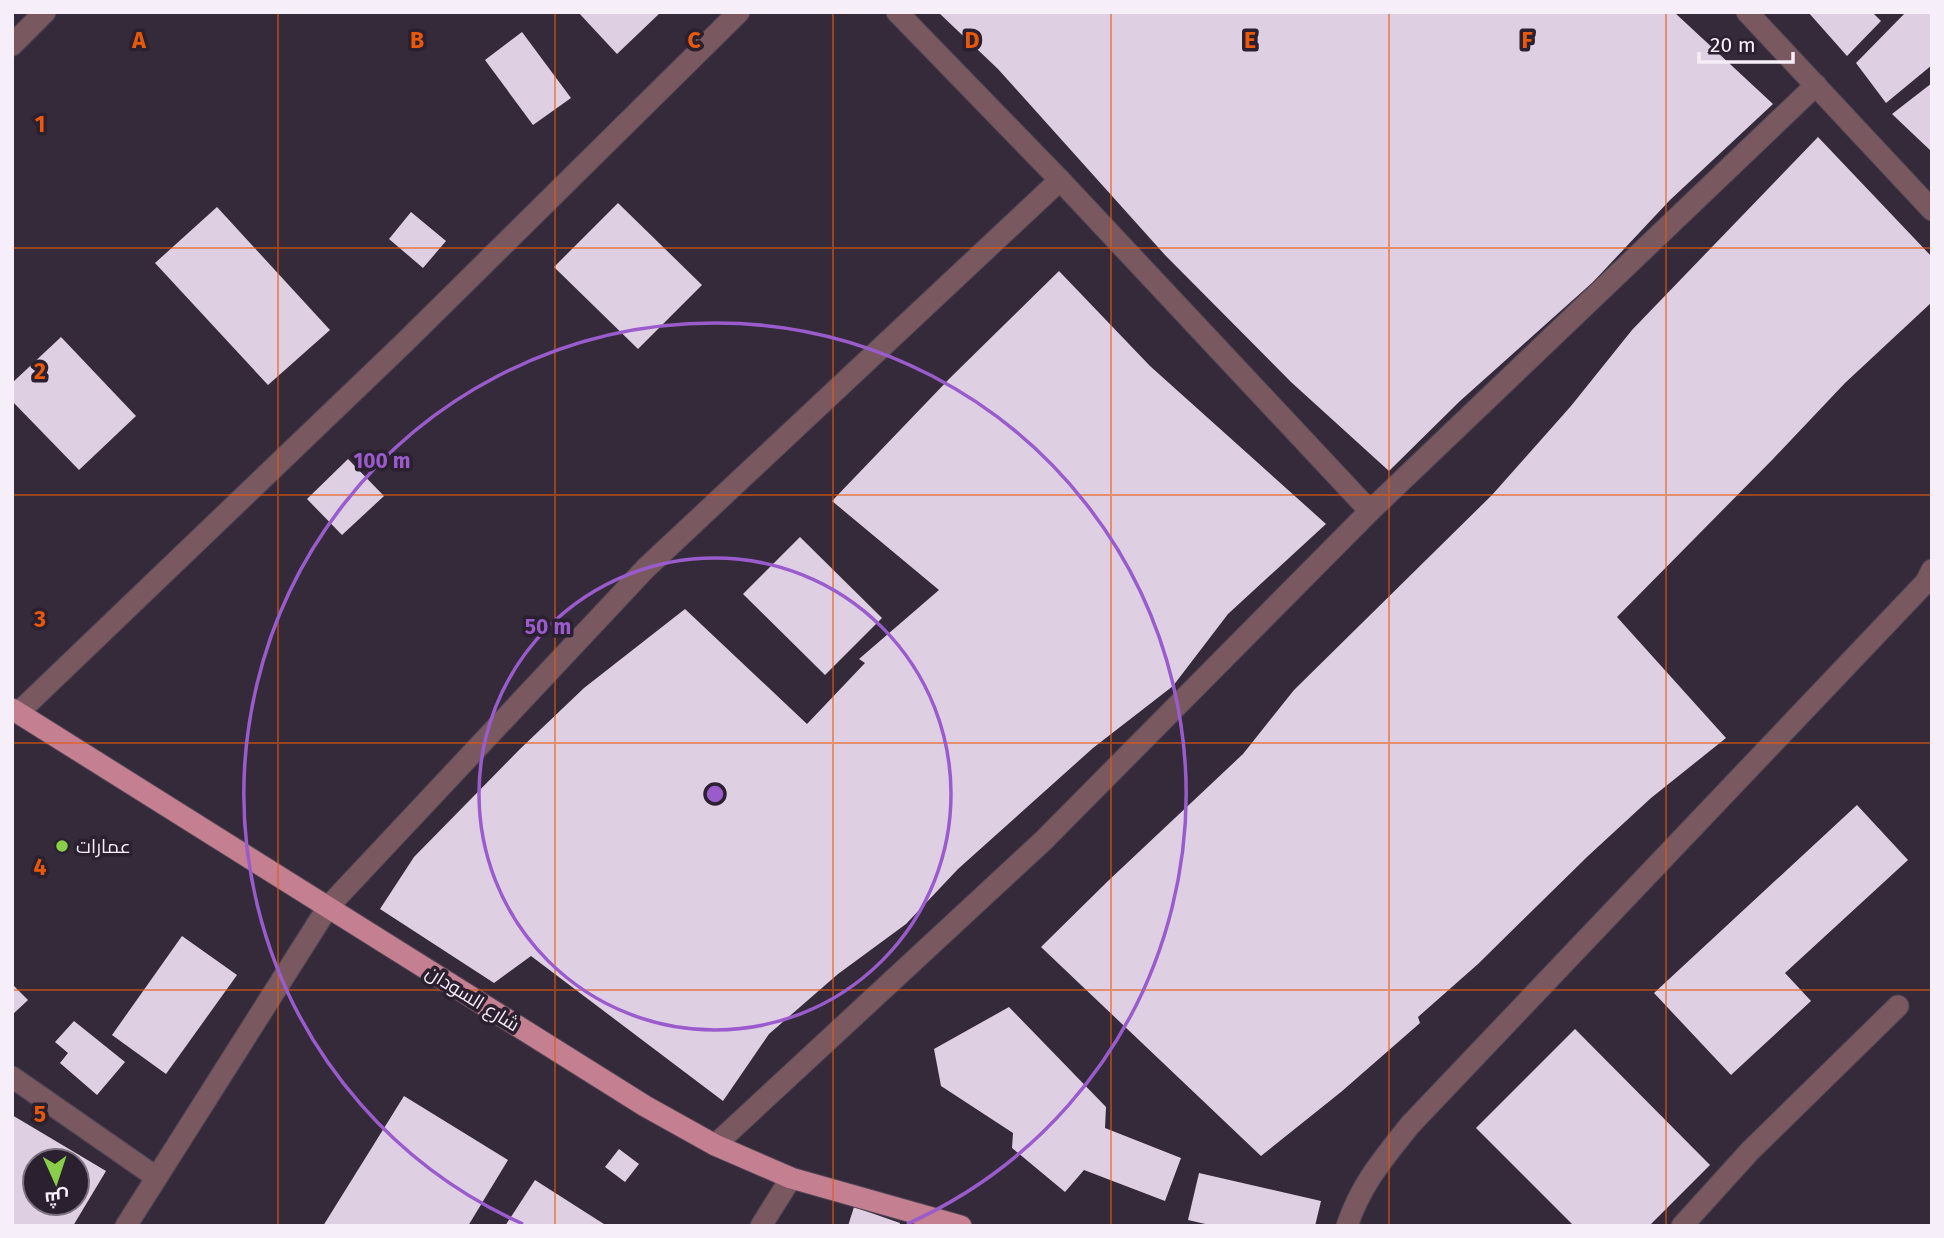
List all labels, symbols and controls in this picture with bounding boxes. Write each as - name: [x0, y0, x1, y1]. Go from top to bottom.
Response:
- scale bar: [1699, 21, 1794, 65]
- text: A: [131, 26, 146, 54]
- text: B: [410, 26, 424, 54]
- text: C: [687, 26, 701, 54]
- text: D: [965, 26, 980, 54]
- text: E: [1244, 26, 1256, 54]
- text: F: [1521, 26, 1533, 54]
- text: 20 m: [1710, 32, 1756, 58]
- text: 1: [35, 110, 45, 138]
- text: 2: [34, 357, 46, 385]
- text: 100 m: [353, 448, 411, 474]
- text: 3: [33, 605, 46, 633]
- text: 50 m: [525, 614, 571, 640]
- centre of rings: [703, 782, 727, 806]
- place label: عمارات: [76, 835, 131, 858]
- marker: عمارات: [54, 838, 70, 854]
- text: 4: [34, 853, 47, 881]
- street label: شارع السودان: [420, 960, 524, 1038]
- text: 5: [34, 1100, 46, 1128]
- north arrow: [21, 1147, 91, 1217]
- text: ش: [44, 1186, 70, 1211]

